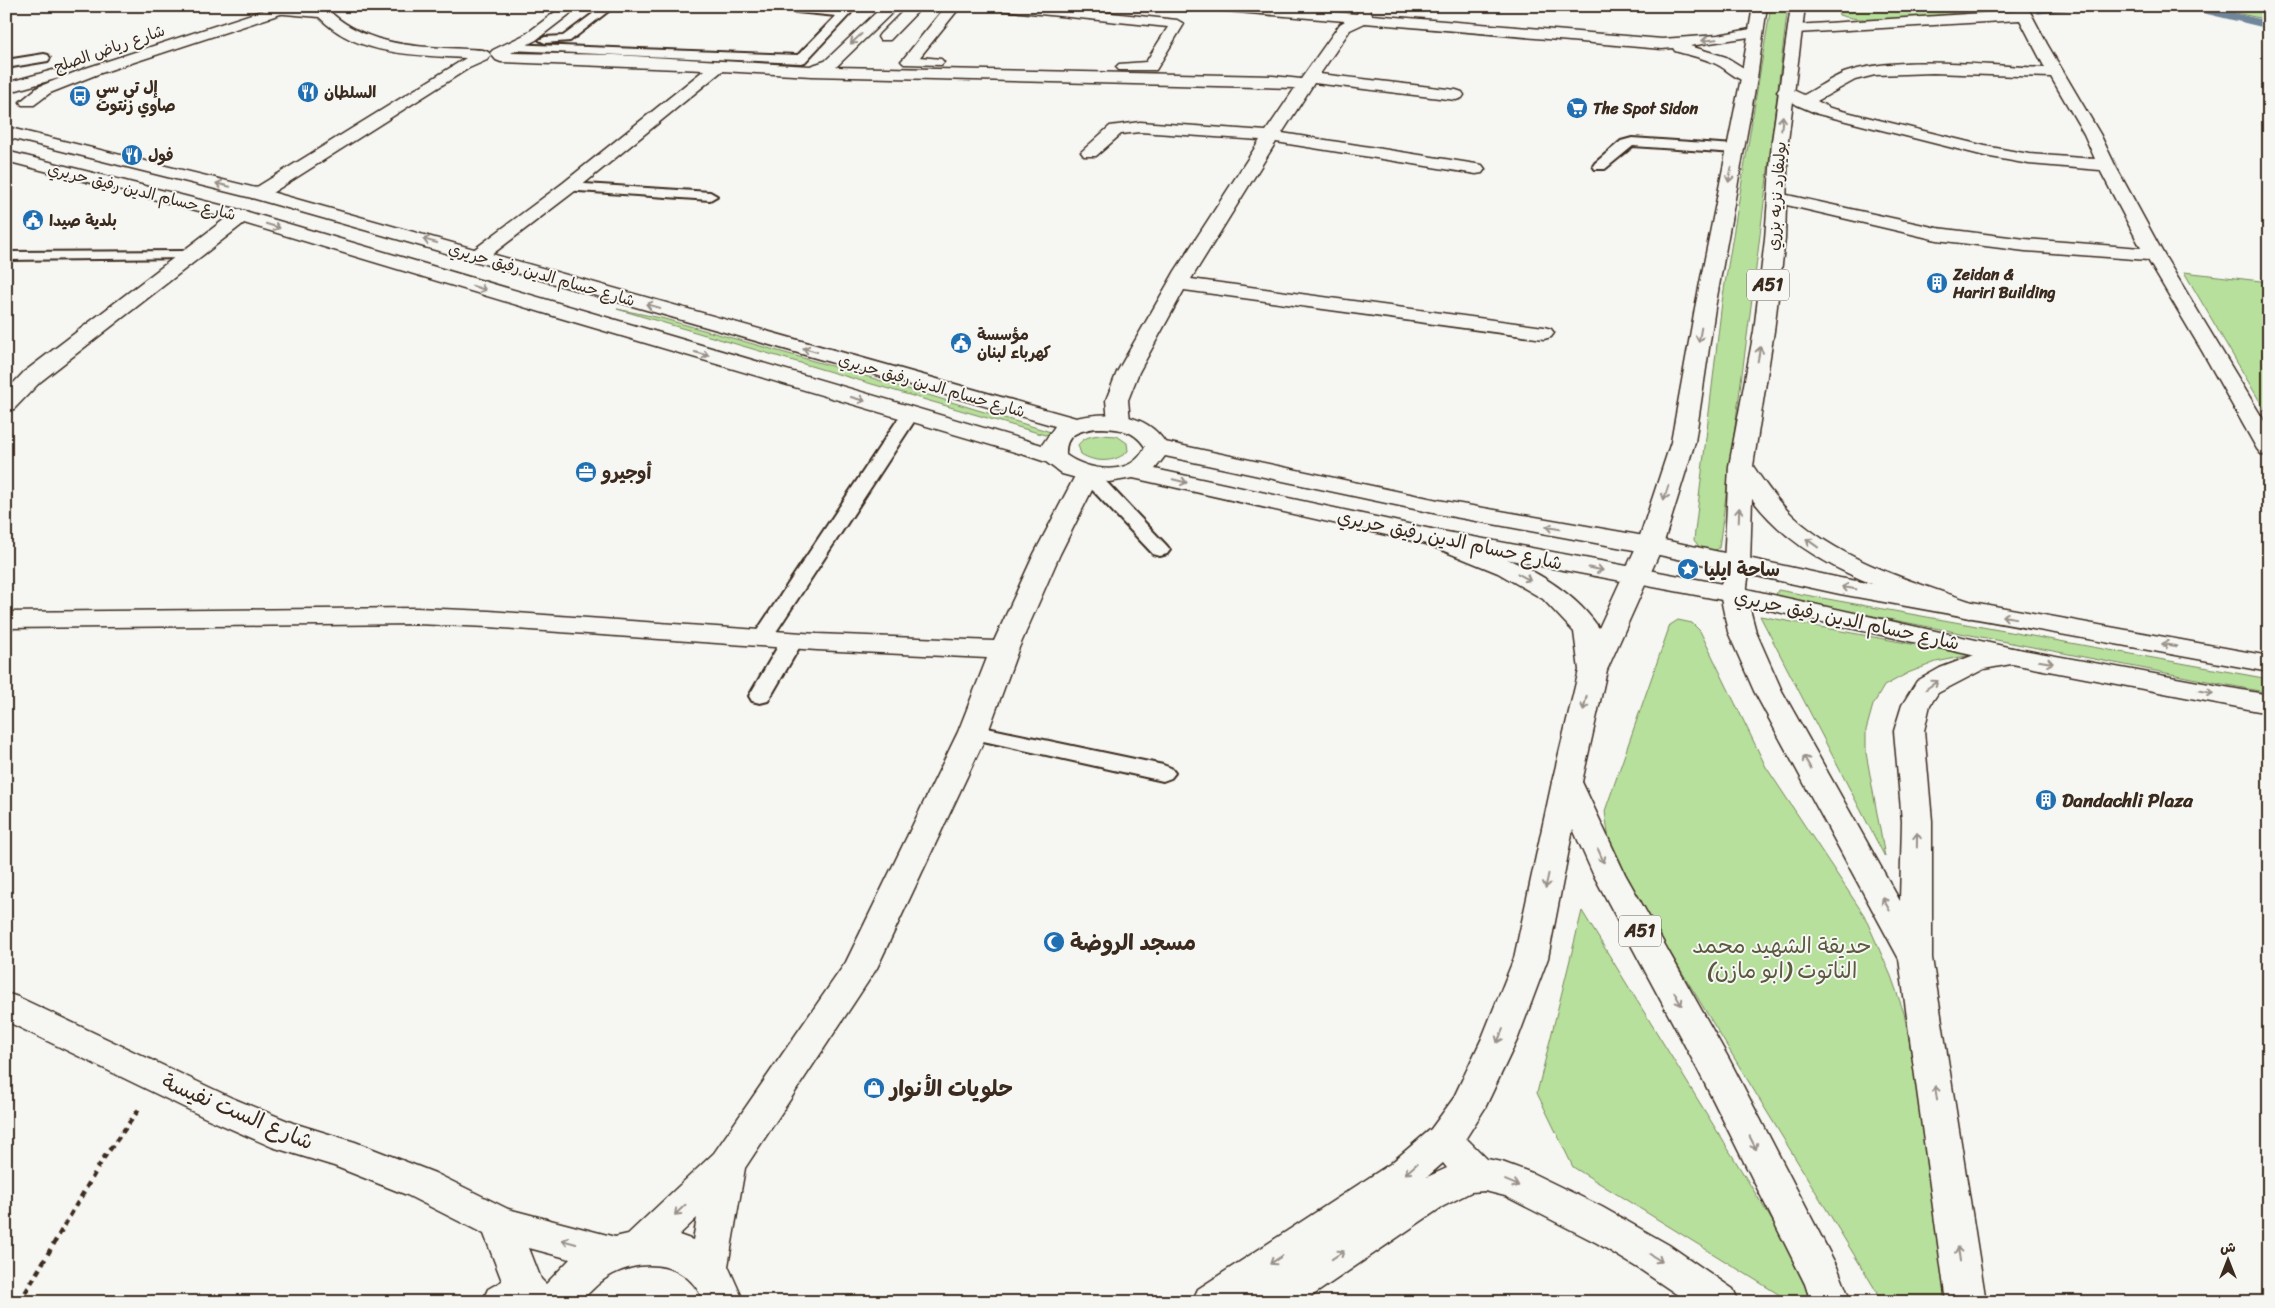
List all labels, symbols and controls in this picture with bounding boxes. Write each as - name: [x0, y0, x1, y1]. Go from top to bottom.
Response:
- street label: شارع رياض الصلح: [49, 16, 169, 81]
- one-way arrow: [850, 33, 863, 45]
- one-way arrow: [1702, 35, 1718, 45]
- place label: إل تي سي صاوي زنتوت: [96, 73, 176, 120]
- place label: السلطان: [324, 78, 376, 107]
- restaurant icon: السلطان: [296, 80, 320, 104]
- bus stop icon: إل تي سي صاوي زنتوت: [68, 84, 92, 108]
- place label: The Spot Sidon: [1593, 94, 1698, 123]
- supermarket icon: The Spot Sidon: [1565, 96, 1589, 120]
- one-way arrow: [1777, 115, 1787, 131]
- street label: بوليفارد نزيه بزري: [1758, 140, 1795, 252]
- place label: فول: [148, 141, 174, 170]
- restaurant icon: فول: [120, 143, 144, 167]
- street label: شارع حسام الدين رفيق حريري: [45, 154, 239, 229]
- one-way arrow: [1725, 166, 1734, 182]
- one-way arrow: [215, 180, 231, 189]
- place label: بلدية صيدا: [49, 206, 117, 235]
- public building icon: بلدية صيدا: [21, 208, 45, 232]
- one-way arrow: [265, 221, 281, 231]
- street label: شارع حسام الدين رفيق حريري: [445, 234, 639, 315]
- one-way arrow: [423, 236, 439, 246]
- place label: Zeidan & Hariri Building: [1952, 260, 2056, 307]
- road number: A51: [1747, 270, 1789, 300]
- building icon: Zeidan & Hariri Building: [1925, 271, 1949, 295]
- one-way arrow: [471, 283, 487, 293]
- one-way arrow: [646, 301, 662, 311]
- place label: مؤسسة كهرباء لبنان: [977, 320, 1051, 367]
- one-way arrow: [1695, 326, 1704, 342]
- public building icon: مؤسسة كهرباء لبنان: [949, 331, 973, 355]
- one-way arrow: [802, 345, 818, 355]
- street label: شارع حسام الدين رفيق حريري: [835, 345, 1029, 426]
- one-way arrow: [1755, 347, 1765, 363]
- one-way arrow: [694, 349, 710, 359]
- one-way arrow: [850, 395, 866, 405]
- place label: أوجيرو: [600, 456, 653, 489]
- office icon: أوجيرو: [574, 460, 598, 484]
- one-way arrow: [1171, 477, 1187, 486]
- one-way arrow: [1661, 485, 1671, 501]
- street label: شارع حسام الدين رفيق حريري: [1334, 499, 1566, 579]
- one-way arrow: [1734, 507, 1744, 524]
- one-way arrow: [1545, 522, 1561, 532]
- one-way arrow: [1805, 538, 1819, 548]
- place label: ساحة ايليا: [1704, 553, 1780, 586]
- place icon: ساحة ايليا: [1676, 557, 1700, 581]
- one-way arrow: [1587, 564, 1603, 574]
- one-way arrow: [1516, 573, 1531, 582]
- street label: شارع حسام الدين رفيق حريري: [1731, 579, 1963, 659]
- one-way arrow: [1842, 582, 1858, 592]
- one-way arrow: [2002, 611, 2018, 621]
- one-way arrow: [2162, 640, 2178, 650]
- one-way arrow: [2038, 657, 2054, 667]
- one-way arrow: [1925, 680, 1939, 690]
- one-way arrow: [2197, 687, 2213, 697]
- one-way arrow: [1580, 695, 1590, 711]
- one-way arrow: [1802, 755, 1812, 770]
- place label: Dandachli Plaza: [2062, 784, 2193, 817]
- building icon: Dandachli Plaza: [2034, 788, 2058, 812]
- one-way arrow: [1912, 832, 1922, 848]
- one-way arrow: [1596, 848, 1606, 863]
- one-way arrow: [1542, 873, 1551, 889]
- one-way arrow: [1881, 897, 1891, 912]
- road number: A51: [1619, 916, 1661, 946]
- place label: مسجد الروضة: [1070, 923, 1196, 962]
- park label: حديقة الشهيد محمد الناتوت (ابو مازن): [1692, 926, 1872, 990]
- mosque icon: مسجد الروضة: [1042, 930, 1066, 954]
- one-way arrow: [1673, 992, 1683, 1006]
- one-way arrow: [1495, 1029, 1504, 1044]
- street label: شارع الست نفيسة: [156, 1062, 320, 1161]
- place label: حلويات الأنوار: [888, 1069, 1013, 1108]
- shop icon: حلويات الأنوار: [862, 1076, 886, 1100]
- one-way arrow: [1930, 1085, 1940, 1101]
- one-way arrow: [1749, 1135, 1759, 1150]
- one-way arrow: [1404, 1163, 1417, 1175]
- one-way arrow: [1504, 1178, 1519, 1188]
- one-way arrow: [673, 1204, 686, 1216]
- text: ش: [2220, 1235, 2236, 1260]
- one-way arrow: [561, 1236, 577, 1246]
- north arrow: [2202, 1236, 2252, 1286]
- one-way arrow: [1954, 1246, 1964, 1262]
- one-way arrow: [1331, 1250, 1345, 1260]
- one-way arrow: [1648, 1253, 1662, 1263]
- one-way arrow: [1269, 1255, 1283, 1265]

